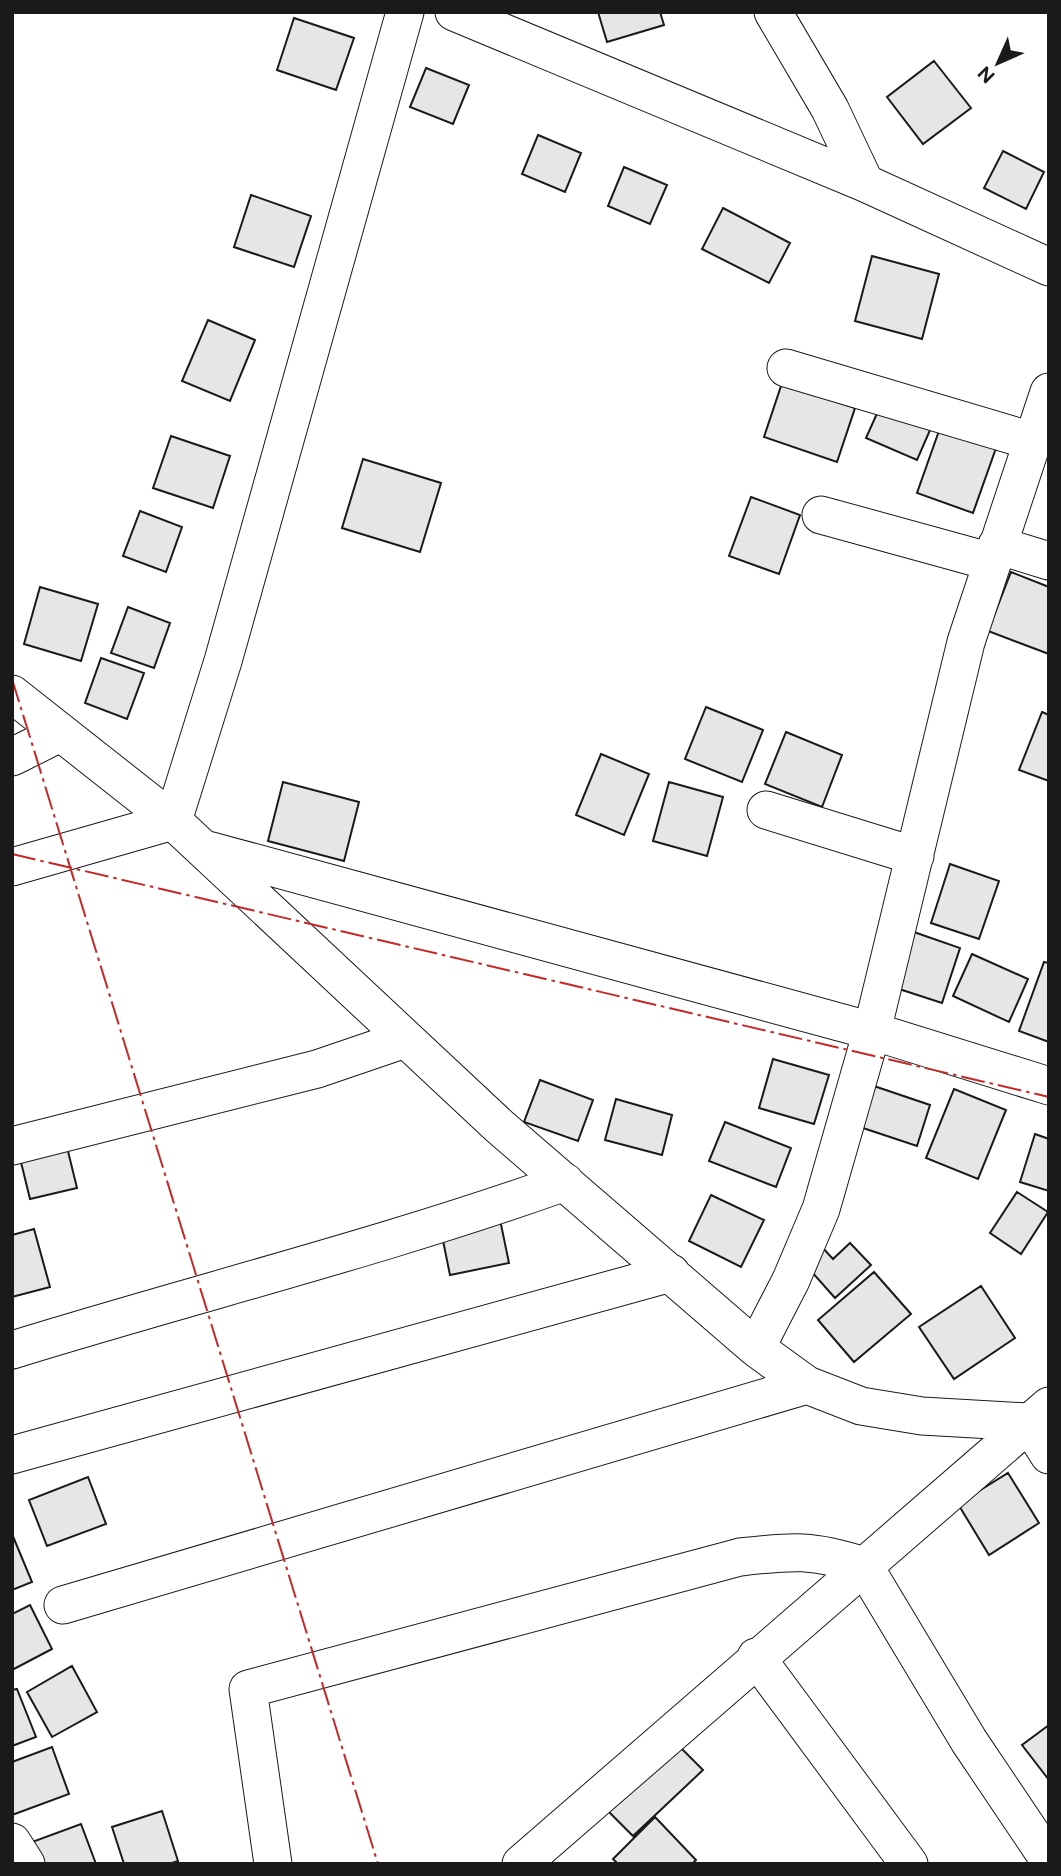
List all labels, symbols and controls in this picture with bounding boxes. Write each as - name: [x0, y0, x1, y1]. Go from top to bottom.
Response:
- north arrow: [963, 28, 1033, 98]
- text: N: [973, 61, 1000, 88]

